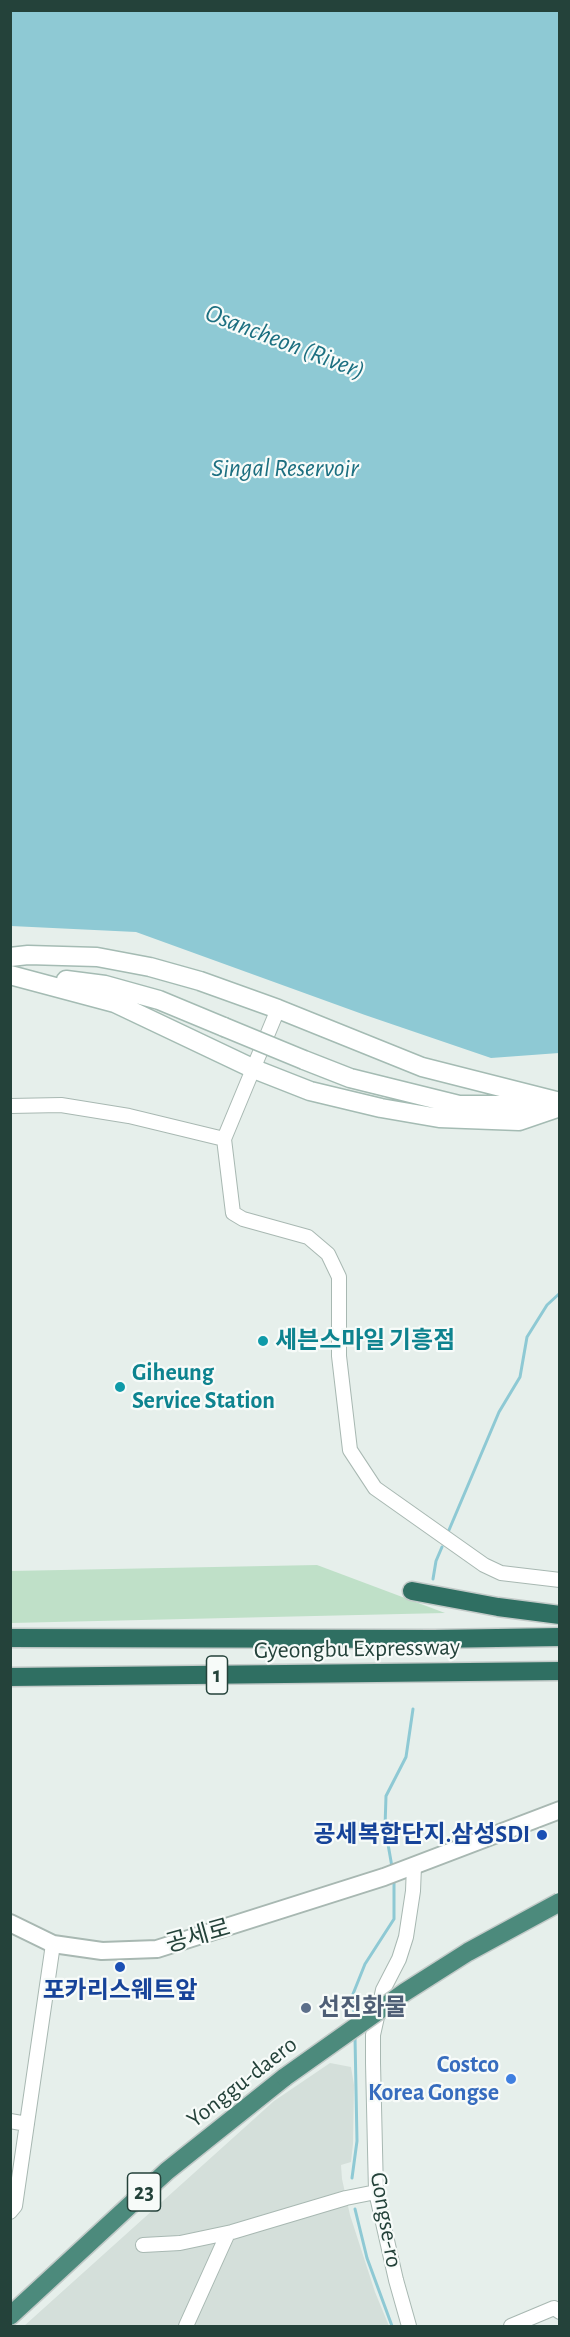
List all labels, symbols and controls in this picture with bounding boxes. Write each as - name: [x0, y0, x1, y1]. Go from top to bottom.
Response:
- water label: Osancheon (River): [201, 297, 369, 387]
- water label: Singal Reservoir: [211, 452, 359, 484]
- place label: 세븐스마일 기흥점: [275, 1327, 455, 1355]
- marker: 세븐스마일 기흥점: [256, 1334, 270, 1348]
- place label: Giheung Service Station: [132, 1359, 275, 1415]
- marker: Giheung Service Station: [113, 1380, 127, 1394]
- street label: Gyeongbu Expressway: [254, 1633, 460, 1665]
- road number: 1: [206, 1656, 228, 1694]
- place label: 공세복합단지.삼성SDI: [313, 1821, 530, 1849]
- marker: 공세복합단지.삼성SDI: [535, 1828, 549, 1842]
- street label: 공세로: [162, 1913, 234, 1959]
- marker: 포카리스웨트앞: [113, 1960, 127, 1974]
- place label: 포카리스웨트앞: [43, 1977, 197, 2005]
- place label: 선진화물: [318, 1994, 406, 2022]
- marker: 선진화물: [299, 2001, 313, 2015]
- street label: Yonggu-daero: [181, 2030, 303, 2134]
- place label: Costco Korea Gongse: [368, 2051, 499, 2107]
- marker: Costco Korea Gongse: [504, 2072, 518, 2086]
- street label: Gongse-ro: [363, 2170, 409, 2270]
- road number: 23: [128, 2173, 160, 2211]

